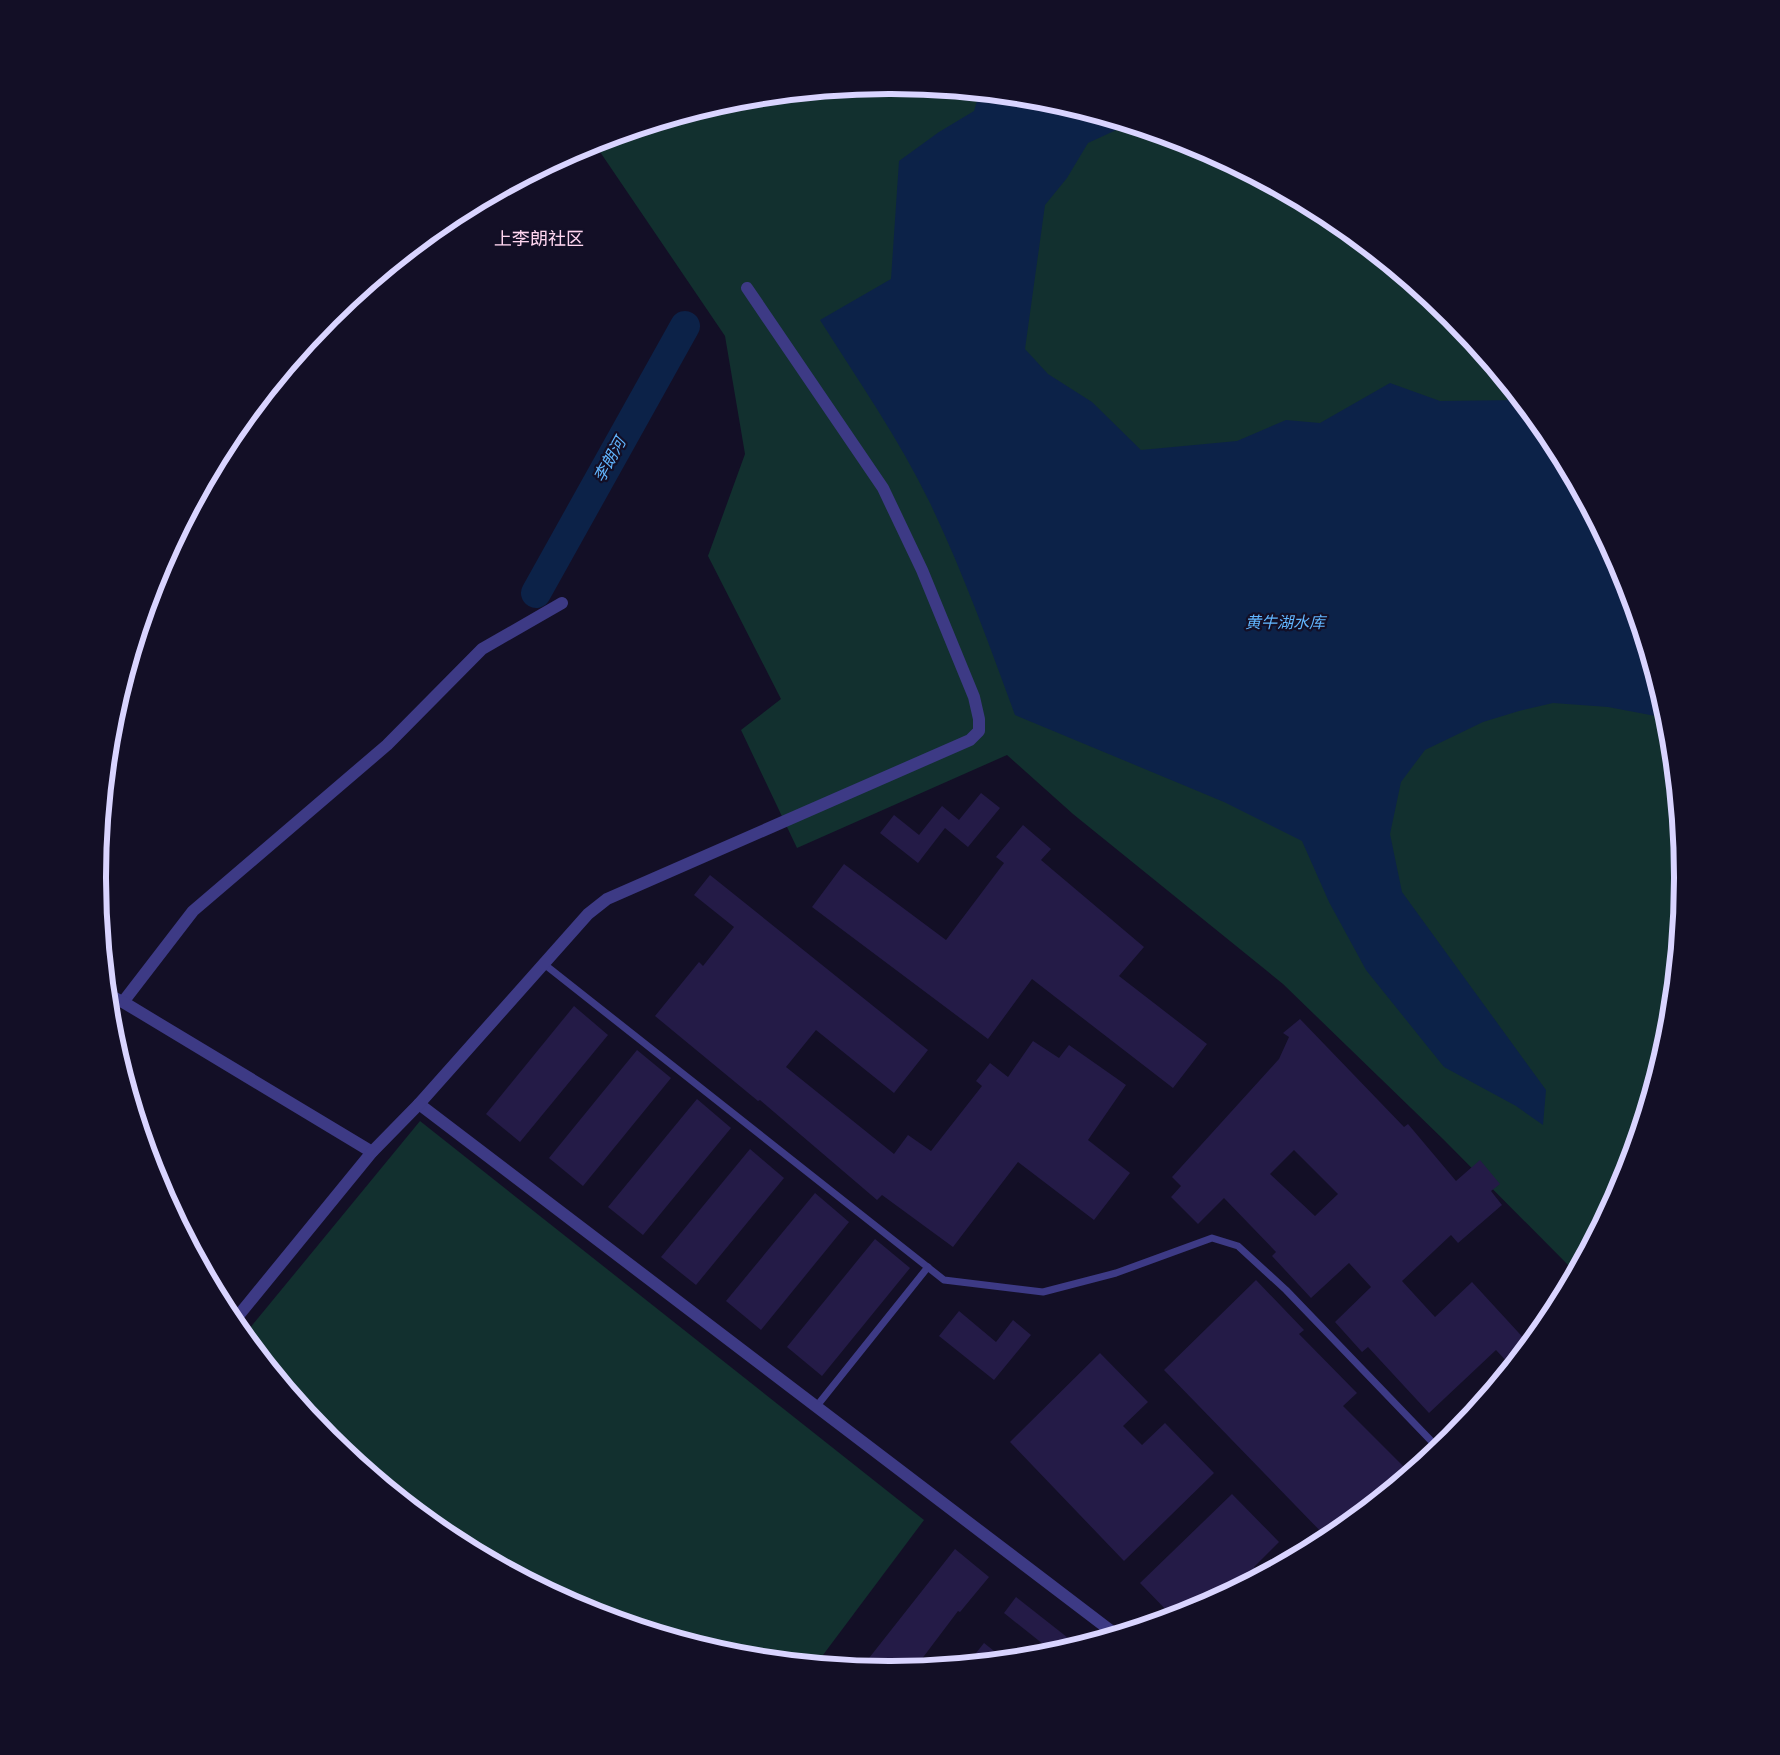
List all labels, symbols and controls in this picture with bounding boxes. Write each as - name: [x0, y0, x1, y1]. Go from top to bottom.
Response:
- district label: 上李朗社区: [494, 228, 584, 250]
- water label: 李朗河: [590, 432, 632, 486]
- water label: 黄牛湖水库: [1245, 613, 1328, 633]

